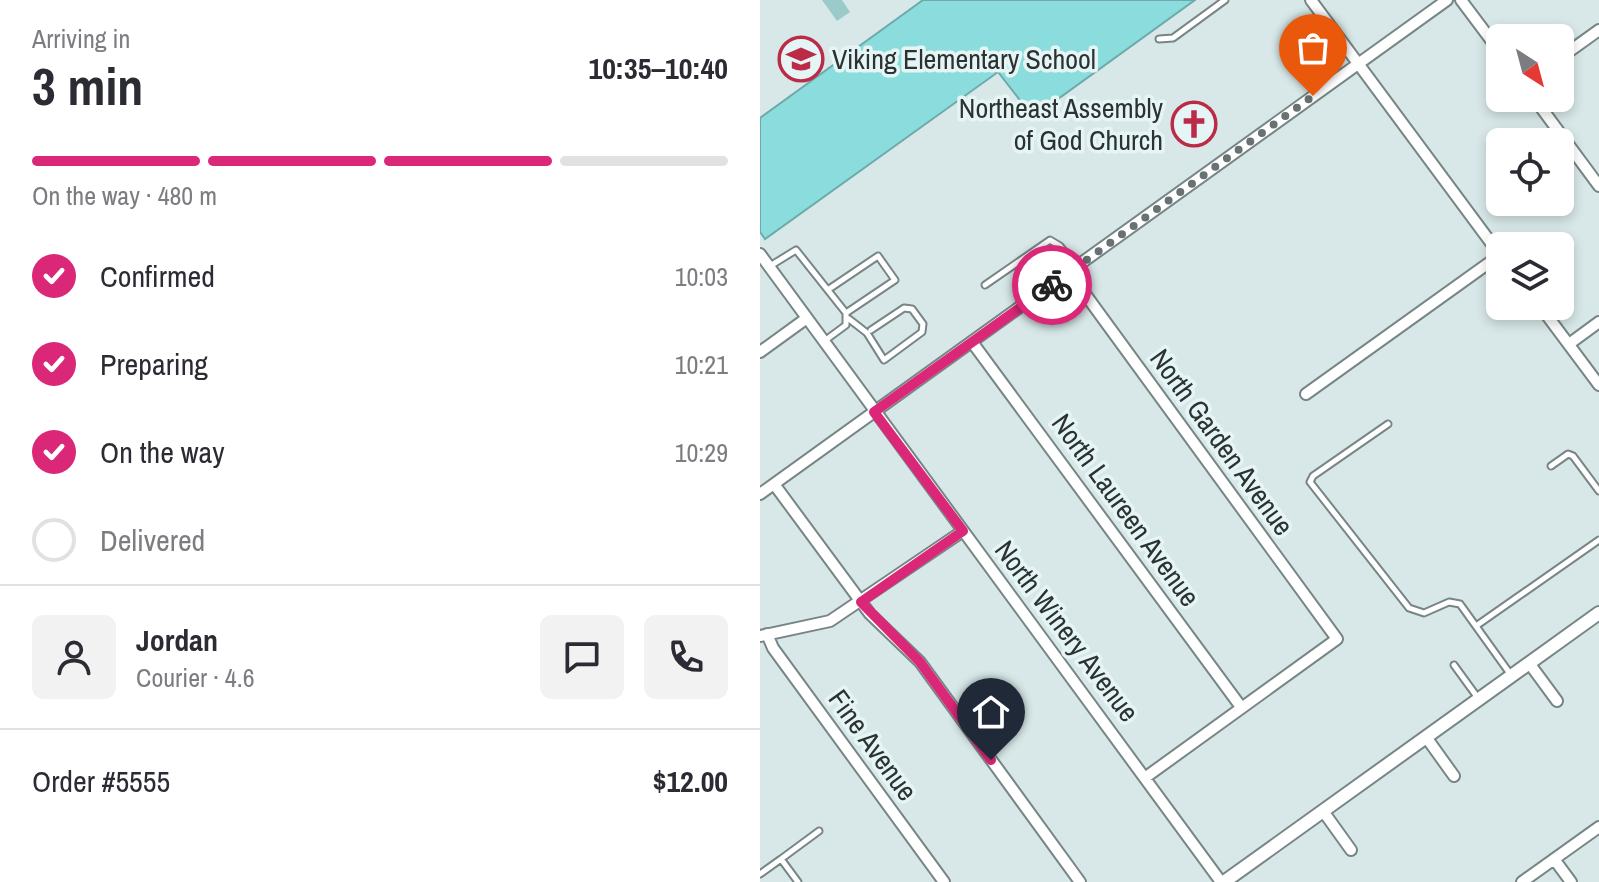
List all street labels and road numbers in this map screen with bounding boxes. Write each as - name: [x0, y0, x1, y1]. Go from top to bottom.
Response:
- street label: North Garden Avenue: [1141, 341, 1303, 543]
- street label: North Laureen Avenue: [1043, 406, 1209, 614]
- street label: North Winery Avenue: [986, 533, 1148, 729]
- street label: Fine Avenue: [820, 682, 926, 808]

